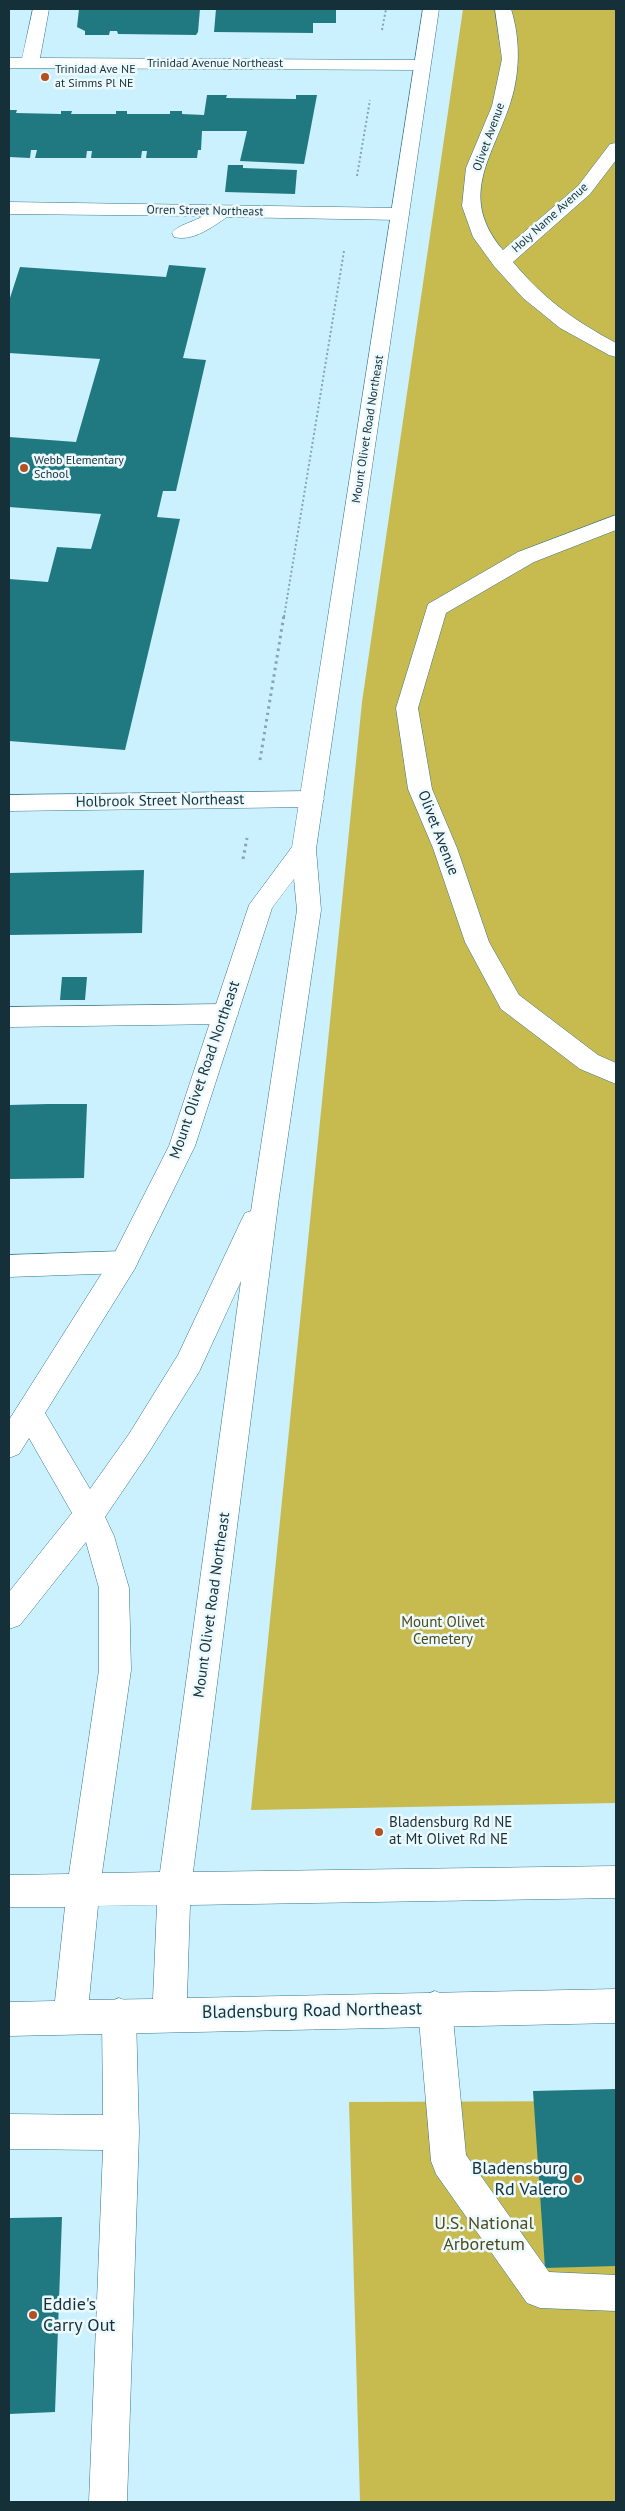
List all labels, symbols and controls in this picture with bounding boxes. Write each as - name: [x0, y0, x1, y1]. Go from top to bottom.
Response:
- street label: Trinidad Avenue Northeast: [147, 57, 283, 71]
- place label: Trinidad Ave NE at Simms Pl NE: [55, 63, 136, 91]
- marker: Trinidad Ave NE at Simms Pl NE: [39, 71, 51, 83]
- street label: Olivet Avenue: [470, 101, 508, 173]
- street label: Holy Name Avenue: [509, 180, 591, 256]
- street label: Orren Street Northeast: [146, 203, 264, 219]
- street label: Mount Olivet Road Northeast: [349, 354, 387, 504]
- place label: Webb Elementary School: [34, 454, 124, 482]
- marker: Webb Elementary School: [18, 462, 30, 474]
- street label: Olivet Avenue: [414, 788, 462, 878]
- street label: Holbrook Street Northeast: [75, 791, 245, 811]
- street label: Mount Olivet Road Northeast: [166, 979, 244, 1161]
- street label: Mount Olivet Road Northeast: [190, 1511, 234, 1699]
- park label: Mount Olivet Cemetery: [401, 1614, 485, 1649]
- place label: Bladensburg Rd NE at Mt Olivet Rd NE: [389, 1814, 512, 1849]
- marker: Bladensburg Rd NE at Mt Olivet Rd NE: [373, 1826, 385, 1838]
- street label: Bladensburg Road Northeast: [202, 1998, 422, 2024]
- place label: Bladensburg Rd Valero: [472, 2158, 568, 2200]
- marker: Bladensburg Rd Valero: [572, 2173, 584, 2185]
- park label: U.S. National Arboretum: [434, 2213, 534, 2256]
- place label: Eddie's Carry Out: [43, 2294, 115, 2336]
- marker: Eddie's Carry Out: [27, 2309, 39, 2321]

